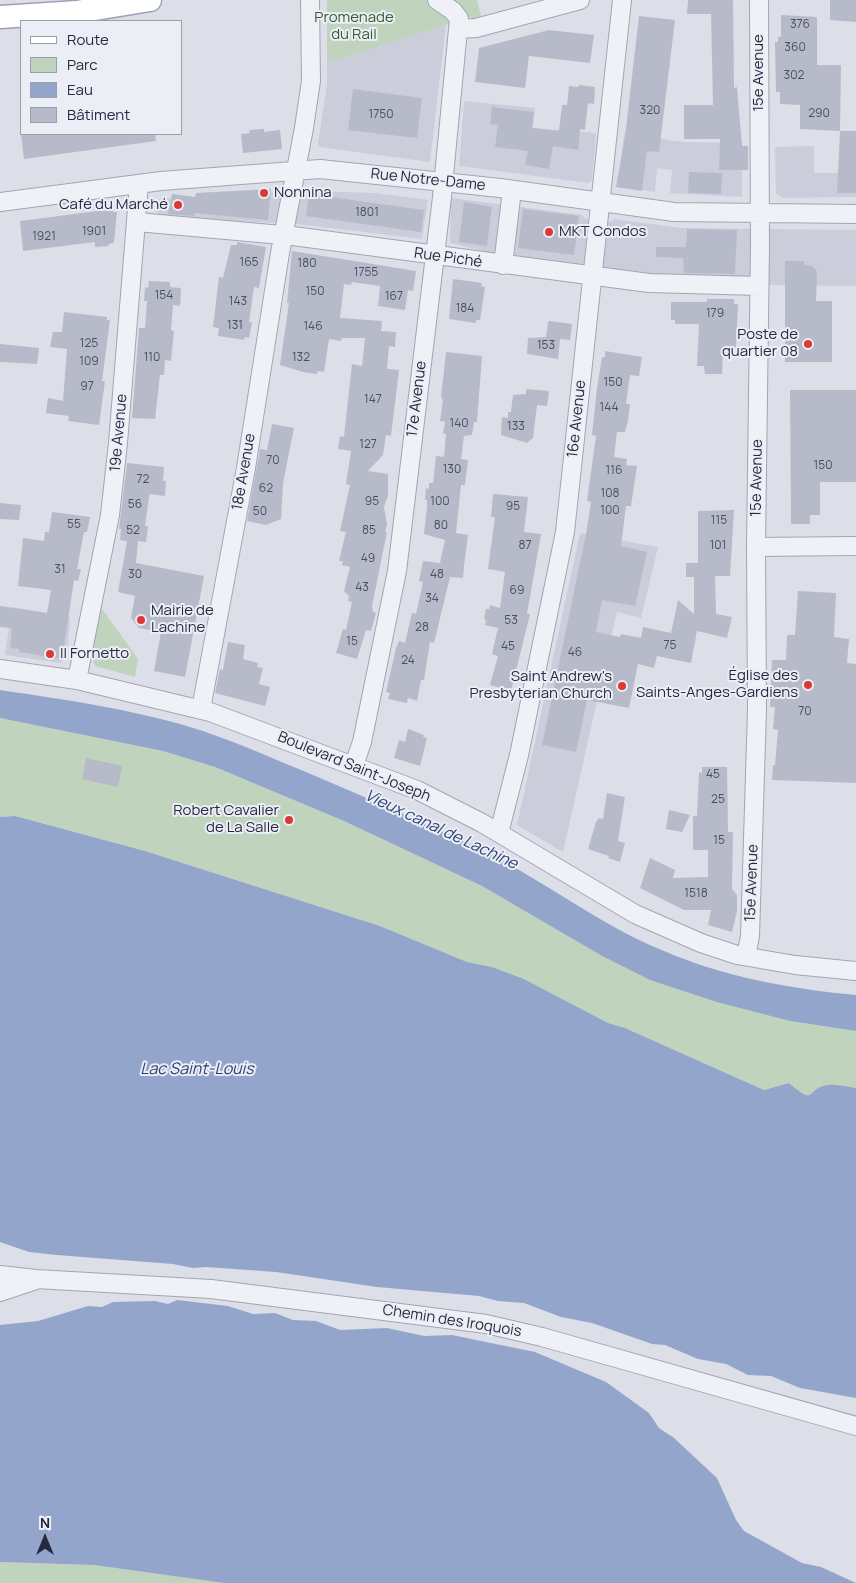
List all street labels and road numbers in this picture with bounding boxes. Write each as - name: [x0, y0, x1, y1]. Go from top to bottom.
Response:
- street label: 15e Avenue: [750, 34, 768, 112]
- street label: Rue Notre-Dame: [370, 165, 486, 195]
- street label: Rue Piché: [413, 244, 483, 272]
- street label: 17e Avenue: [403, 360, 431, 438]
- street label: 16e Avenue: [564, 379, 590, 459]
- street label: 19e Avenue: [107, 393, 131, 473]
- street label: 18e Avenue: [228, 432, 260, 512]
- street label: 15e Avenue: [747, 439, 767, 517]
- street label: Boulevard Saint-Joseph: [275, 728, 433, 806]
- street label: 15e Avenue: [742, 844, 762, 922]
- street label: Chemin des Iroquois: [381, 1301, 523, 1341]

